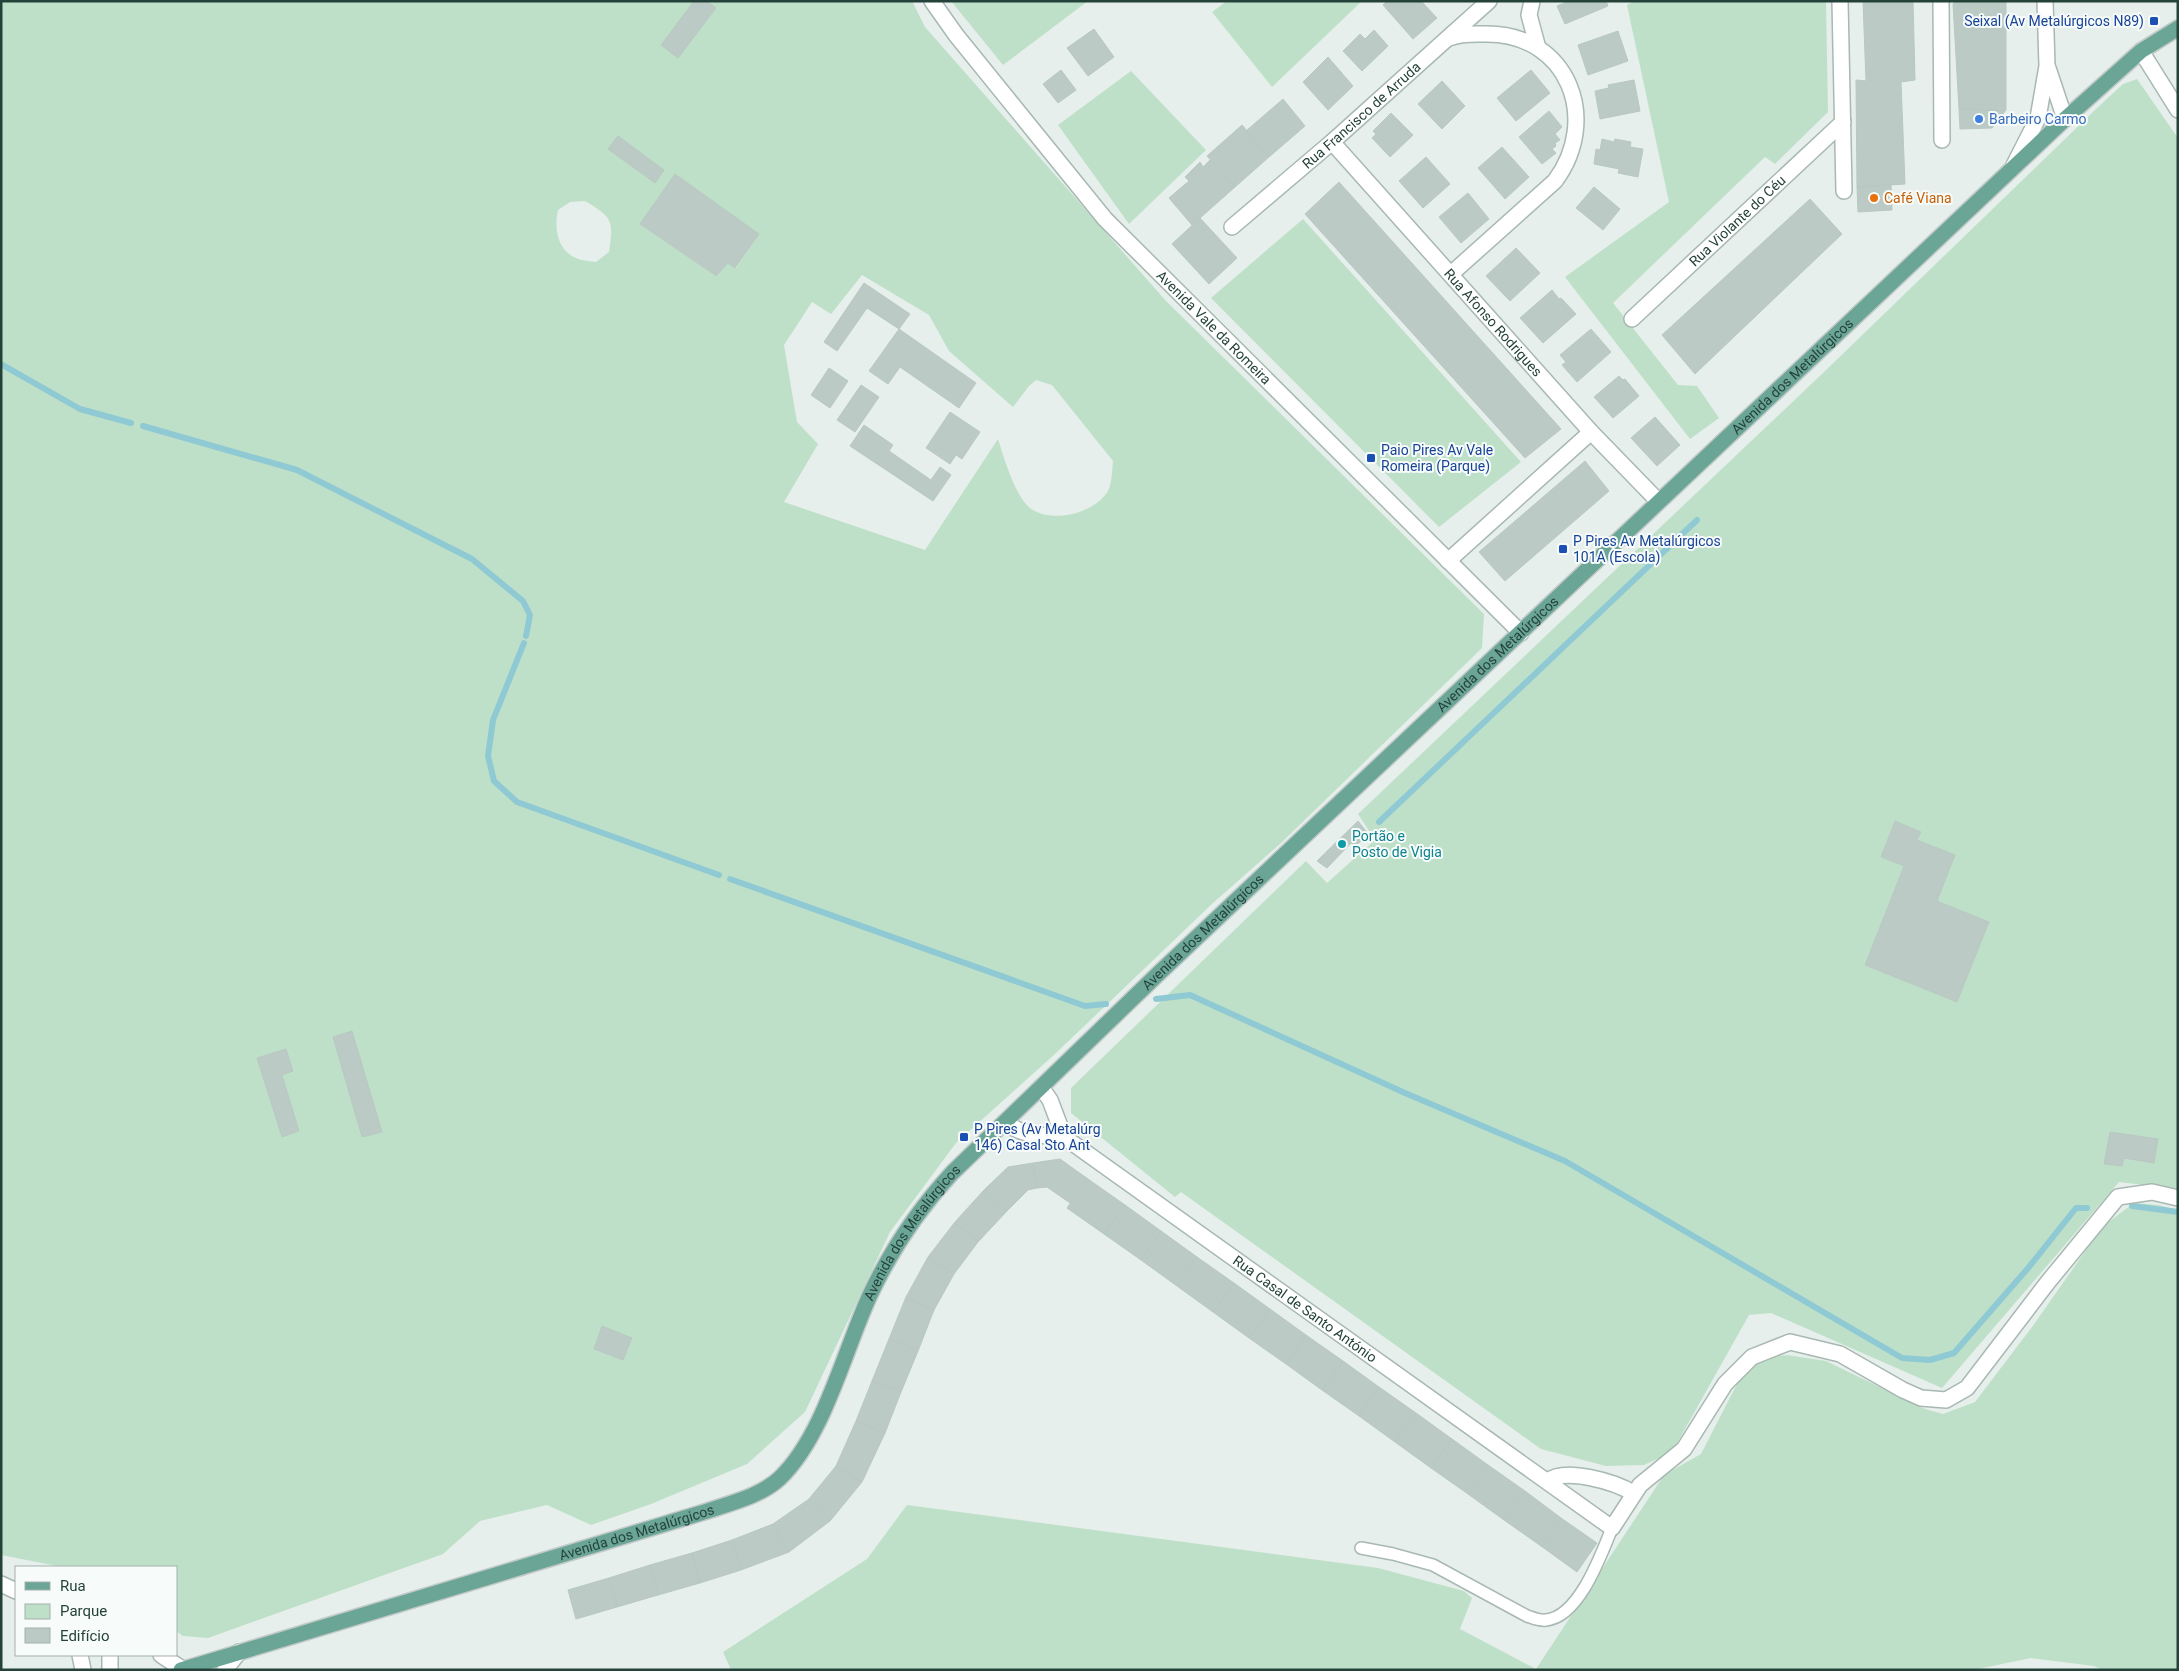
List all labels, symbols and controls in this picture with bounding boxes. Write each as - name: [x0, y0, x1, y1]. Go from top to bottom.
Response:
- place label: Seixal (Av Metalúrgicos N89): [1964, 13, 2144, 30]
- marker: Seixal (Av Metalúrgicos N89): [2148, 15, 2160, 27]
- street label: Rua Francisco de Arruda: [1299, 59, 1424, 172]
- place label: Barbeiro Carmo: [1989, 111, 2087, 127]
- marker: Barbeiro Carmo: [1973, 113, 1985, 125]
- street label: Rua Violante do Céu: [1686, 172, 1789, 269]
- place label: Café Viana: [1884, 190, 1952, 206]
- marker: Café Viana: [1868, 192, 1880, 204]
- street label: Rua Afonso Rodrigues: [1441, 265, 1545, 380]
- street label: Avenida Vale da Romeira: [1153, 267, 1274, 388]
- street label: Avenida dos Metalúrgicos: [1728, 315, 1856, 437]
- place label: Paio Pires Av Vale Romeira (Parque): [1381, 442, 1493, 475]
- marker: Paio Pires Av Vale Romeira (Parque): [1365, 452, 1377, 464]
- place label: P Pires Av Metalúrgicos 101A (Escola): [1573, 533, 1721, 566]
- marker: P Pires Av Metalúrgicos 101A (Escola): [1557, 543, 1569, 555]
- street label: Avenida dos Metalúrgicos: [1433, 593, 1562, 715]
- place label: Portão e Posto de Vigia: [1352, 828, 1442, 860]
- marker: Portão e Posto de Vigia: [1336, 838, 1348, 850]
- street label: Avenida dos Metalúrgicos: [1139, 871, 1267, 993]
- place label: P Pires (Av Metalúrg 146) Casal Sto Ant: [974, 1121, 1101, 1154]
- marker: P Pires (Av Metalúrg 146) Casal Sto Ant: [958, 1131, 970, 1143]
- street label: Avenida dos Metalúrgicos: [861, 1161, 964, 1303]
- street label: Rua Casal de Santo António: [1230, 1252, 1380, 1366]
- street label: Avenida dos Metalúrgicos: [557, 1501, 716, 1563]
- legend: [15, 1566, 178, 1656]
- text: Rua: [60, 1577, 86, 1595]
- text: Parque: [60, 1602, 107, 1620]
- text: Edifício: [60, 1627, 109, 1645]

